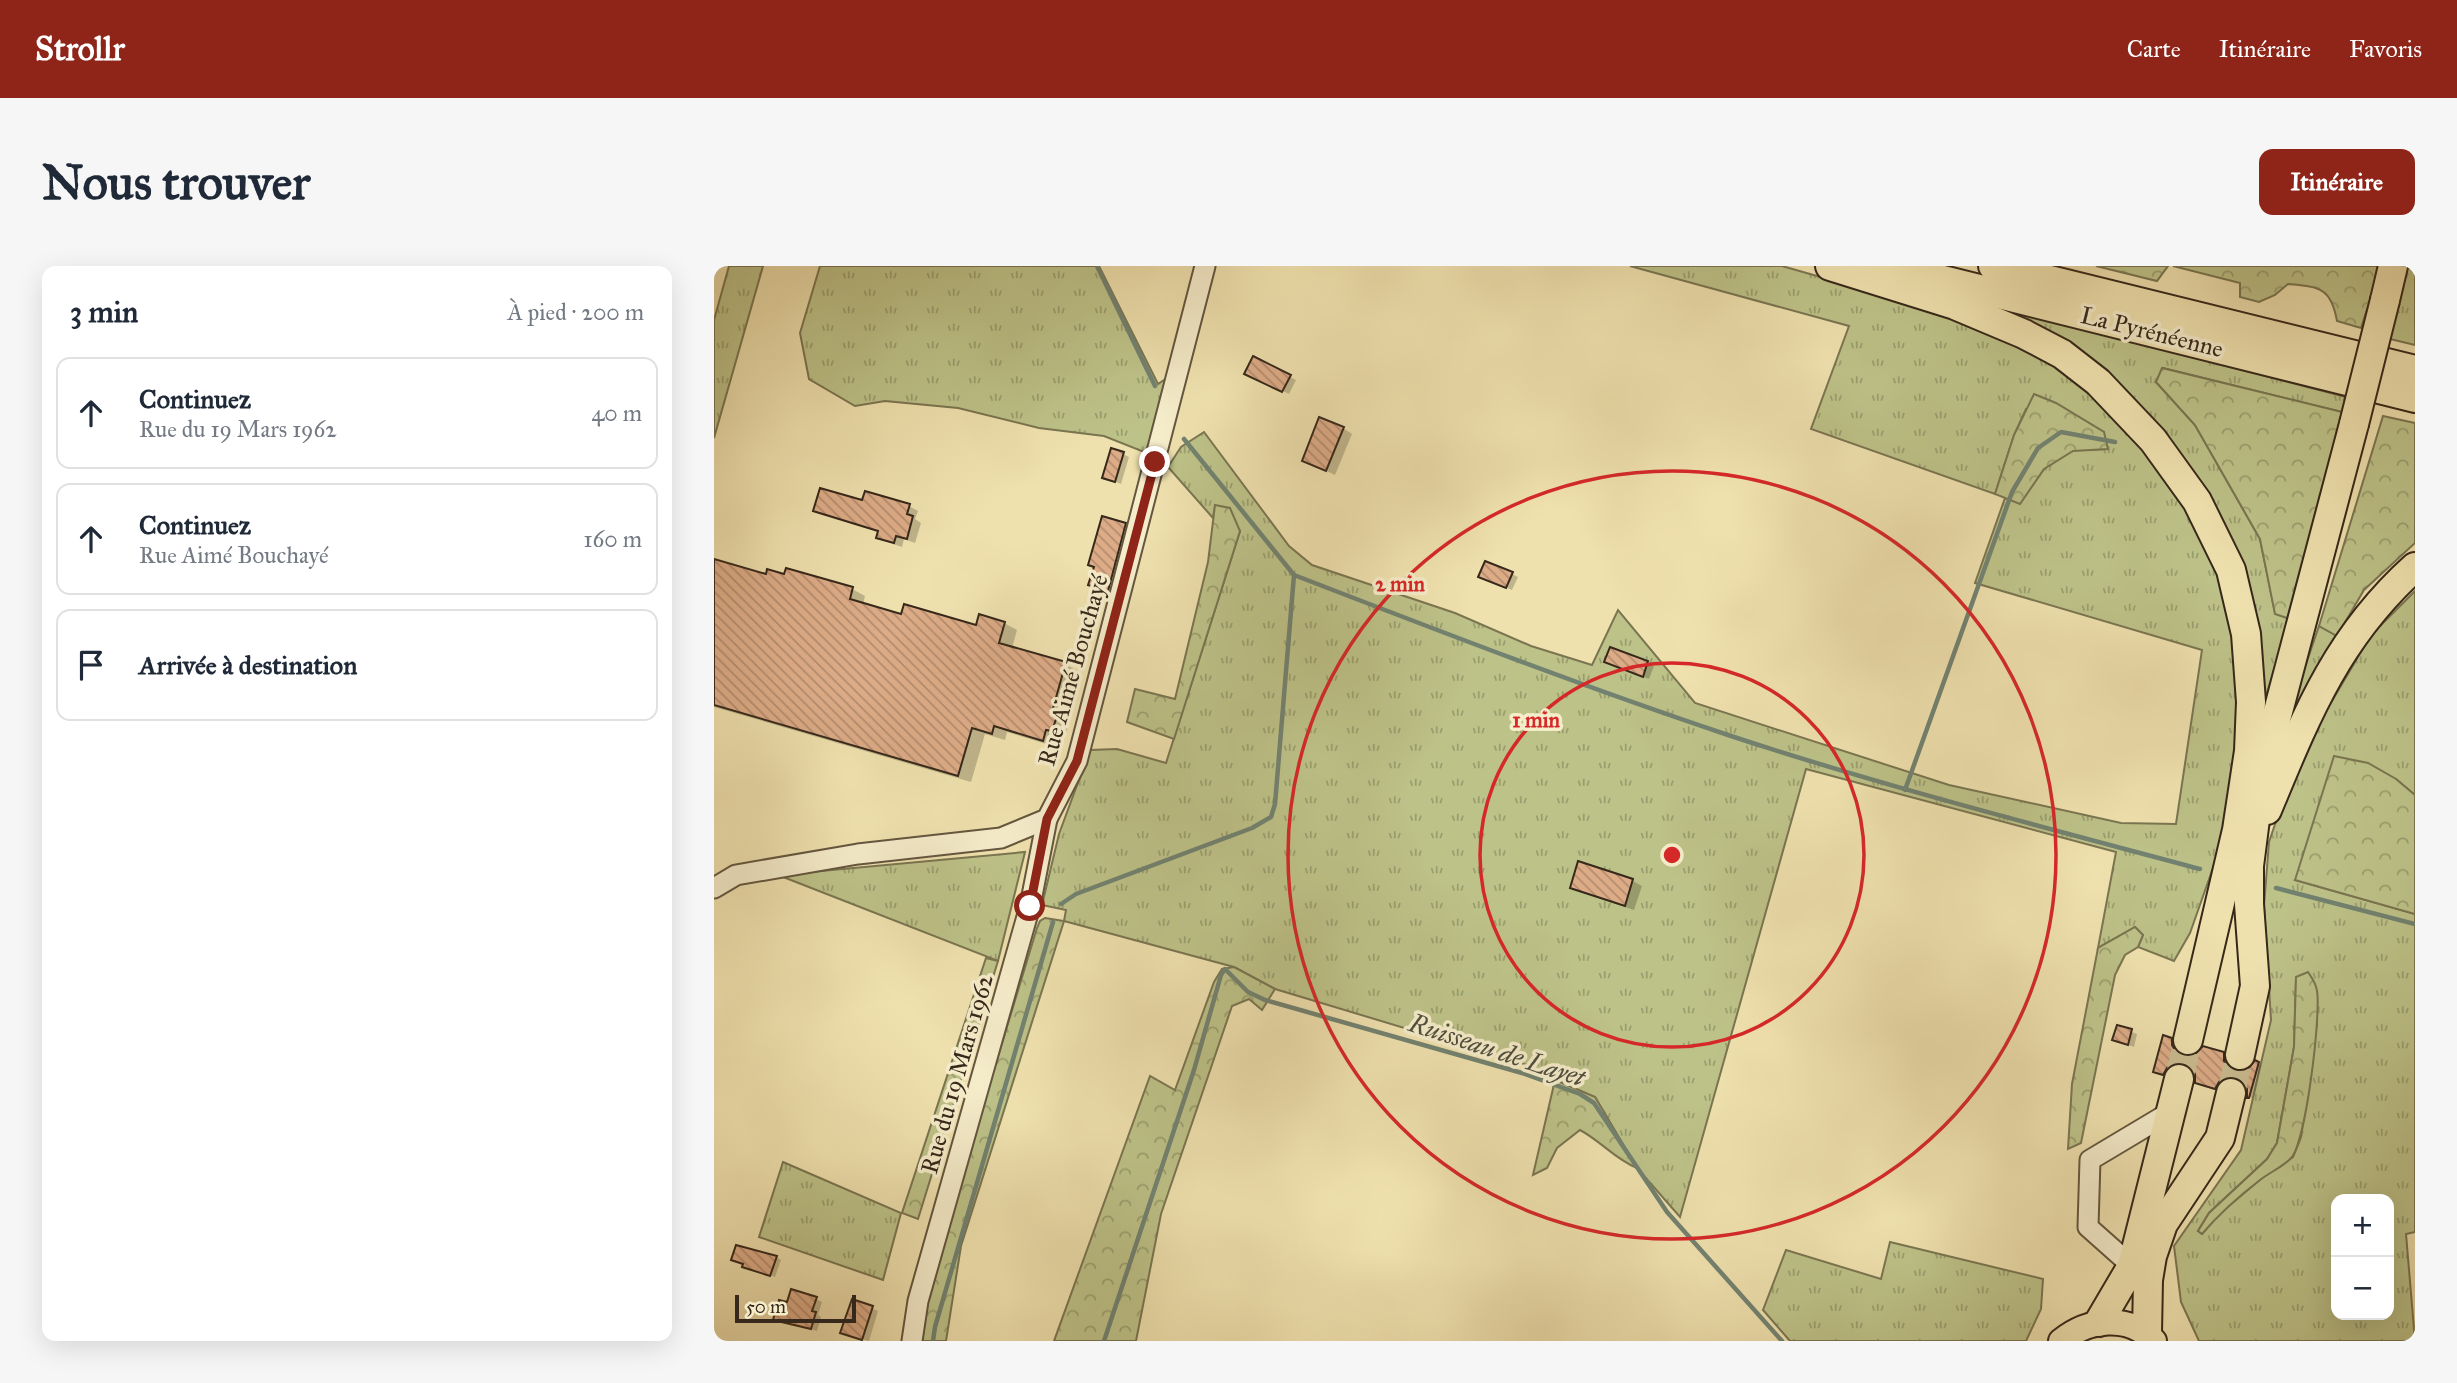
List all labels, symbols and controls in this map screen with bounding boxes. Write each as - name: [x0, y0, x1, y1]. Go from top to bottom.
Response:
- text: Strollr: [35, 29, 125, 69]
- text: Carte: [2127, 34, 2181, 64]
- text: Itinéraire: [2219, 34, 2311, 64]
- text: Favoris: [2349, 34, 2422, 64]
- button: Itinéraire: [2259, 149, 2415, 215]
- text: Nous trouver: [42, 153, 310, 212]
- text: 3 min: [70, 294, 138, 330]
- text: À pied · 200 m: [507, 298, 644, 326]
- street label: La Pyrénéenne: [2078, 300, 2226, 364]
- text: Continuez: [139, 383, 251, 415]
- icon: ahead: [72, 394, 110, 432]
- text: 40 m: [592, 399, 642, 427]
- text: Rue du 19 Mars 1962: [139, 415, 337, 443]
- route end: [1139, 446, 1170, 477]
- text: Continuez: [139, 509, 251, 541]
- icon: ahead: [72, 520, 110, 558]
- text: 160 m: [584, 525, 642, 553]
- text: Rue Aimé Bouchayé: [139, 541, 329, 569]
- street label: Rue Aimé Bouchayé: [1031, 571, 1115, 769]
- text: 2 min: [1375, 571, 1425, 597]
- icon: arrive: [72, 646, 110, 684]
- text: Arrivée à destination: [139, 649, 357, 681]
- text: 1 min: [1512, 707, 1560, 733]
- centre of rings: [1660, 843, 1684, 867]
- route start: [1014, 890, 1045, 921]
- street label: Rue du 19 Mars 1962: [914, 971, 1000, 1177]
- water label: Ruisseau de Layet: [1404, 1006, 1591, 1094]
- map controls: [2331, 1194, 2394, 1320]
- button: +: [2331, 1194, 2394, 1257]
- button: −: [2331, 1257, 2394, 1320]
- scale bar: [735, 1292, 856, 1324]
- text: 50 m: [746, 1295, 786, 1318]

